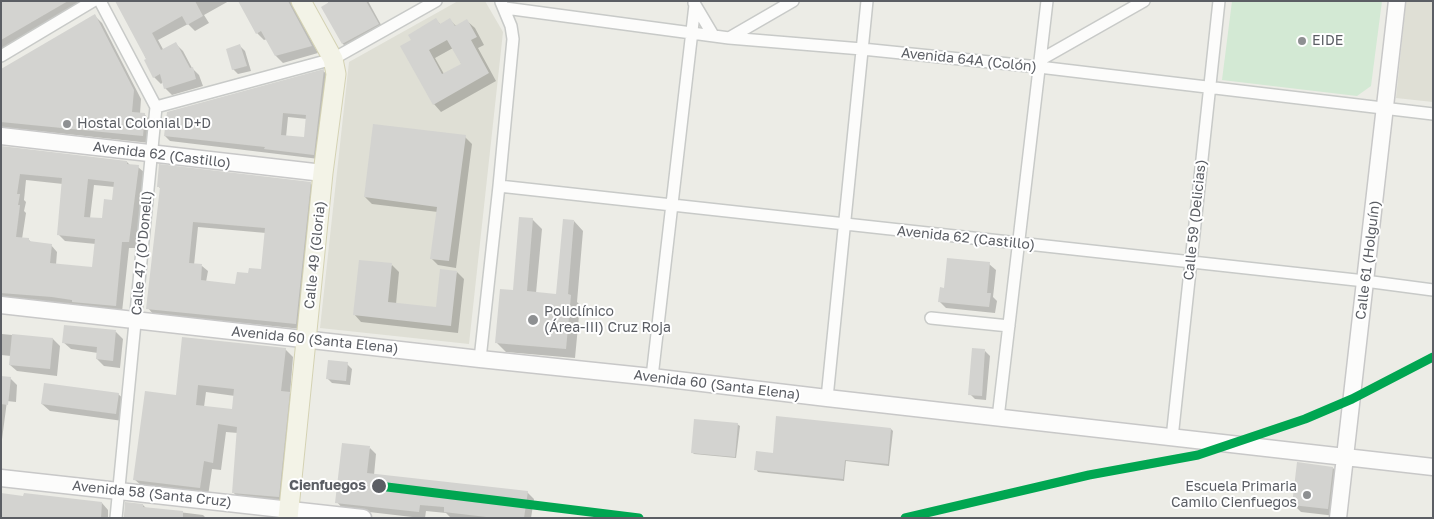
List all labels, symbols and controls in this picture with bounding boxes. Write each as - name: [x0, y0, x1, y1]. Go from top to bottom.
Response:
- place label: EIDE: [1312, 33, 1343, 49]
- marker: EIDE: [1296, 35, 1308, 47]
- street label: Avenida 64A (Colón): [900, 45, 1038, 75]
- place label: Hostal Colonial D+D: [77, 116, 211, 132]
- marker: Hostal Colonial D+D: [61, 118, 73, 130]
- street label: Avenida 62 (Castillo): [92, 138, 232, 172]
- street label: Calle 59 (Delicias): [1180, 159, 1210, 281]
- street label: Calle 47 (O'Donell): [128, 190, 156, 316]
- street label: Calle 61 (Holguín): [1352, 199, 1384, 321]
- street label: Calle 49 (Gloria): [301, 200, 329, 310]
- street label: Avenida 62 (Castillo): [896, 222, 1036, 254]
- place label: Policlínico (Área-III) Cruz Roja: [544, 304, 671, 336]
- marker: Policlínico (Área-III) Cruz Roja: [526, 313, 540, 327]
- street label: Avenida 60 (Santa Elena): [231, 323, 399, 357]
- street label: Avenida 60 (Santa Elena): [633, 366, 801, 404]
- street label: Avenida 58 (Santa Cruz): [71, 477, 233, 511]
- marker: Cienfuegos: [370, 477, 388, 495]
- place label: Cienfuegos: [289, 478, 366, 494]
- place label: Escuela Primaria Camilo Cienfuegos: [1171, 479, 1297, 512]
- marker: Escuela Primaria Camilo Cienfuegos: [1301, 489, 1313, 501]

